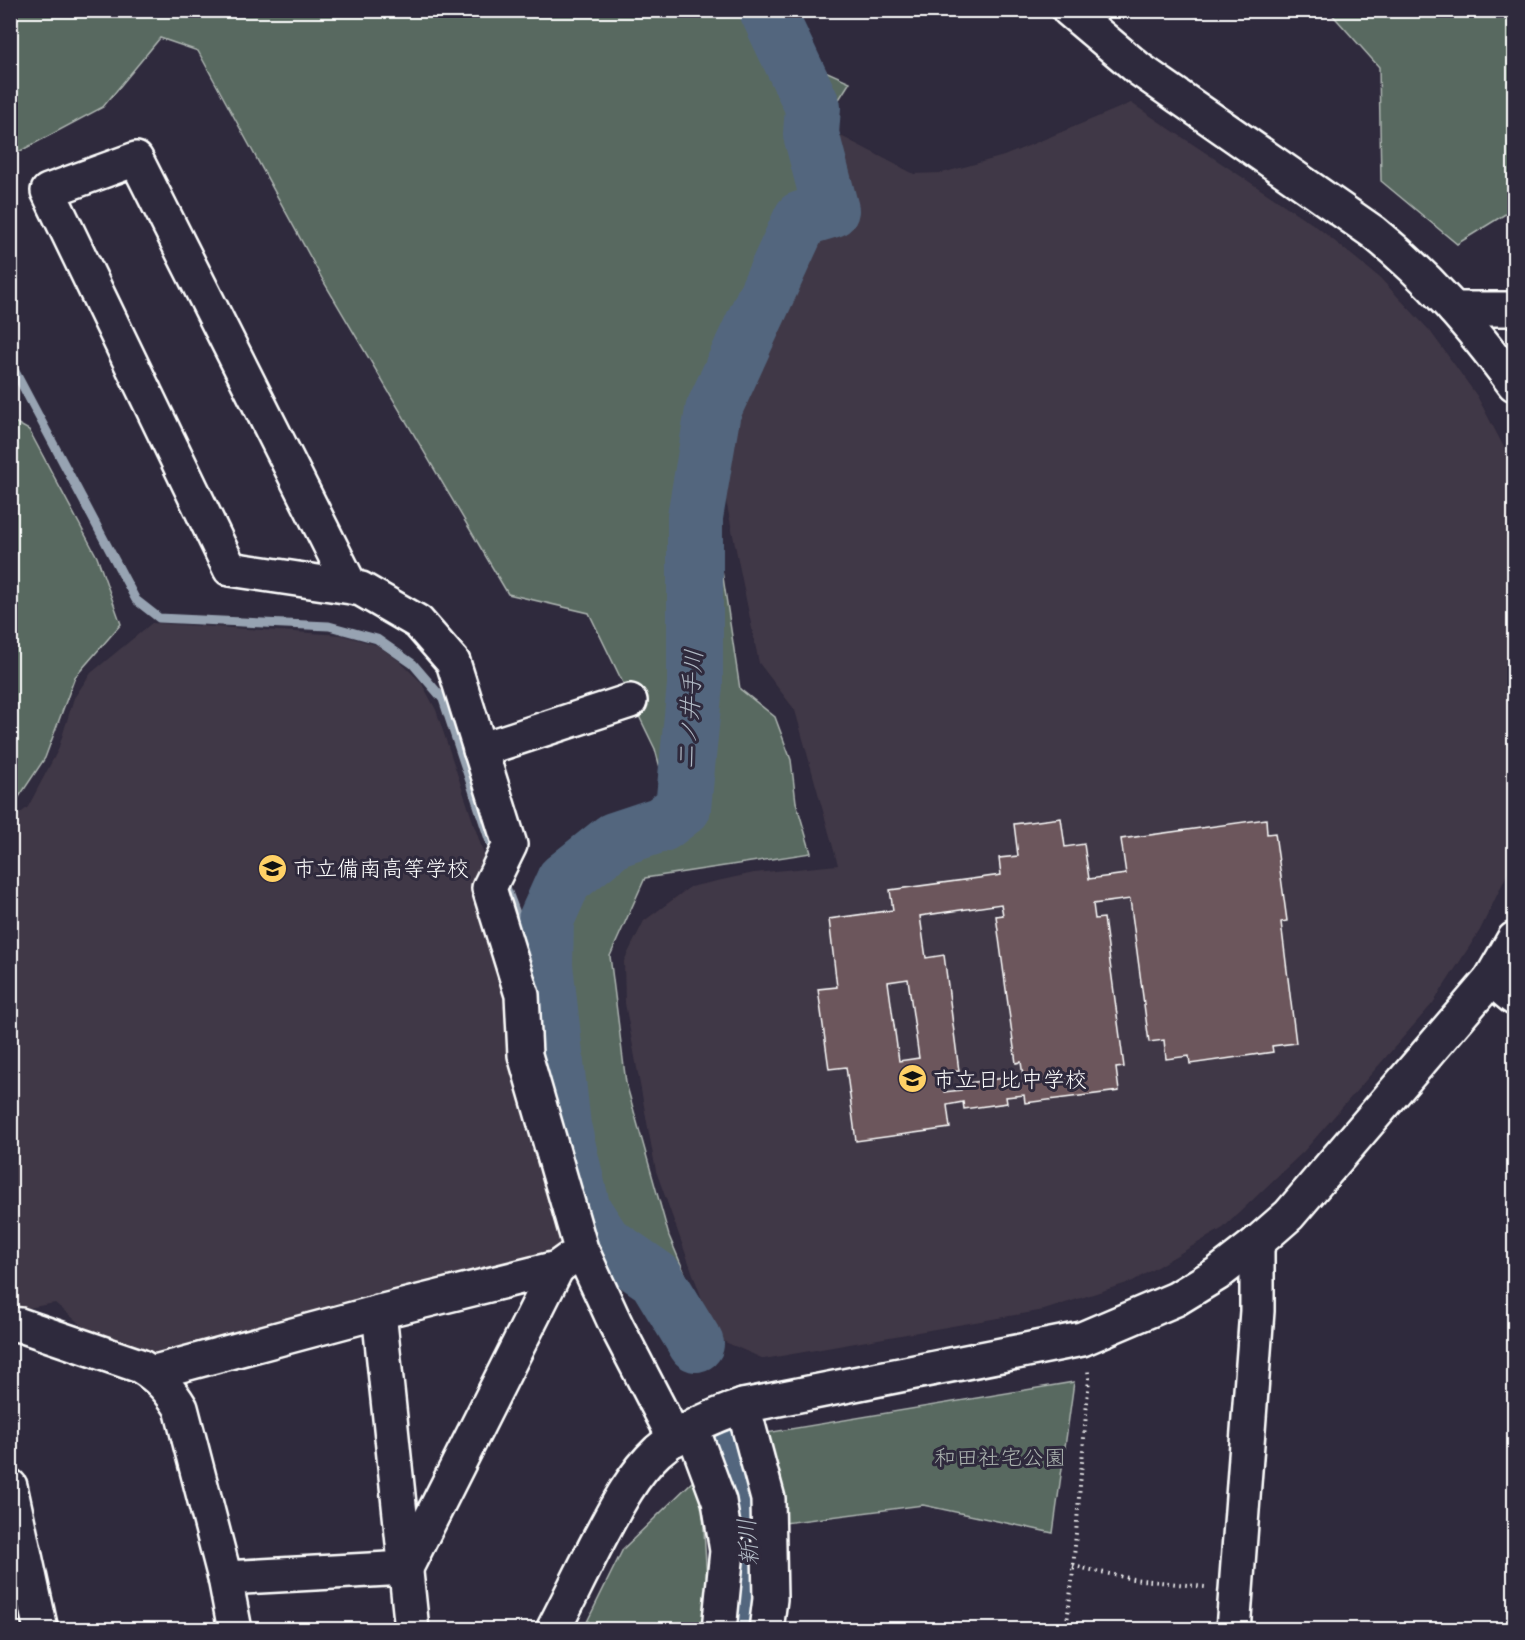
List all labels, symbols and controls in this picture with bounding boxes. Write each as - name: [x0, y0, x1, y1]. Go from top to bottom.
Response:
- water label: 二ノ井手川: [670, 648, 710, 770]
- school or university icon: 市立備南高等学校: [256, 852, 288, 884]
- place label: 市立備南高等学校: [293, 854, 469, 883]
- school or university icon: 市立日比中学校: [896, 1063, 928, 1095]
- place label: 市立日比中学校: [933, 1065, 1087, 1094]
- park label: 和田社宅公園: [934, 1443, 1066, 1472]
- water label: 新川: [730, 1517, 766, 1567]

